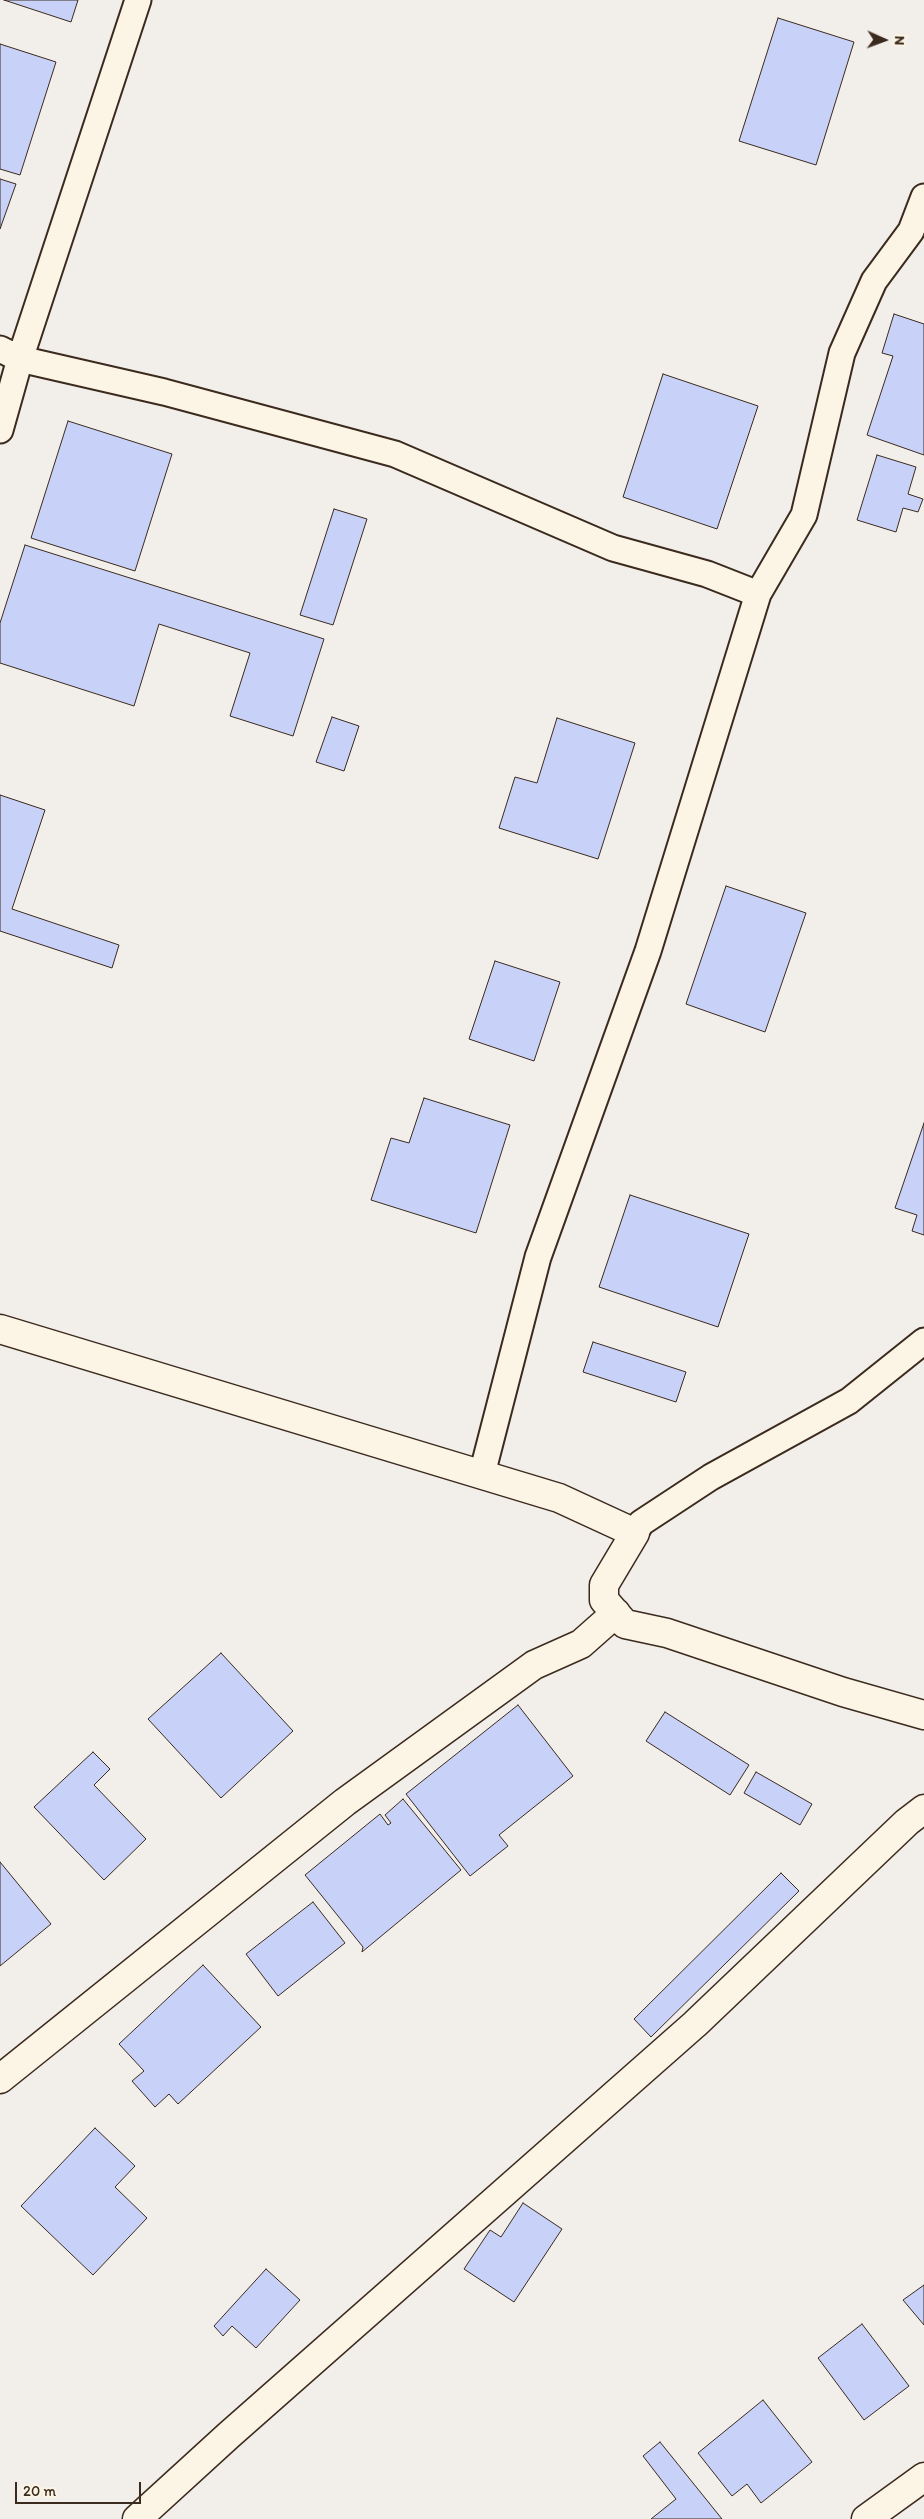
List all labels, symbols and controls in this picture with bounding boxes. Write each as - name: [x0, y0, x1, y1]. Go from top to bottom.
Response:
- north arrow: [859, 15, 909, 65]
- text: N: [891, 36, 908, 46]
- scale bar: [18, 2472, 144, 2504]
- text: 20 m: [23, 2482, 56, 2500]

